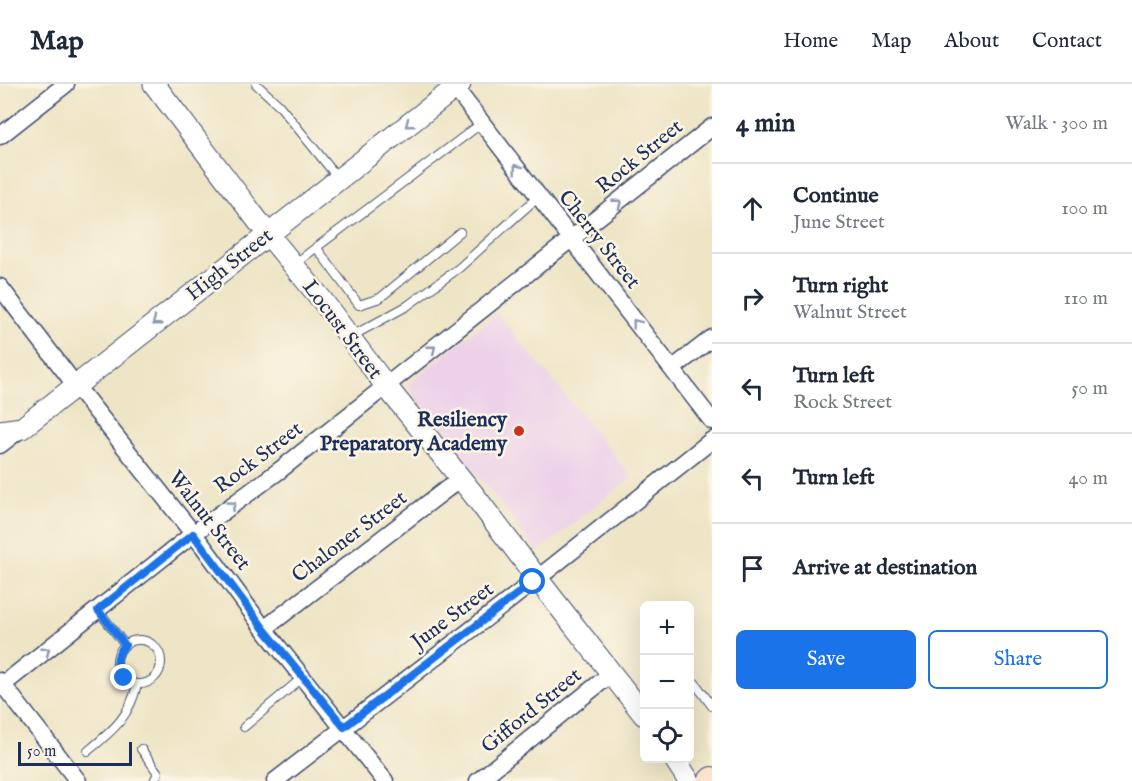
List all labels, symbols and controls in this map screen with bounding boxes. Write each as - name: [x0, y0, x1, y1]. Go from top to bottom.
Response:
- text: Map: [30, 24, 84, 59]
- text: Home: [783, 28, 838, 55]
- text: Map: [871, 28, 911, 55]
- text: About: [944, 28, 999, 55]
- text: Contact: [1032, 28, 1102, 55]
- text: 4 min: [736, 107, 795, 140]
- text: Walk · 300 m: [1005, 111, 1108, 136]
- street label: Rock Street: [591, 114, 689, 200]
- one-way arrow: [405, 116, 416, 127]
- one-way arrow: [514, 164, 525, 175]
- text: Continue: [793, 182, 879, 210]
- street label: Cherry Street: [552, 185, 646, 295]
- icon: ahead: [736, 192, 769, 225]
- text: 100 m: [1061, 196, 1108, 221]
- one-way arrow: [611, 199, 622, 210]
- text: June Street: [793, 210, 885, 235]
- street label: High Street: [181, 223, 279, 308]
- text: Turn right: [793, 272, 888, 300]
- street label: Locust Street: [296, 275, 388, 385]
- icon: right: [736, 282, 769, 315]
- text: 110 m: [1064, 286, 1108, 311]
- text: Walnut Street: [793, 300, 907, 325]
- one-way arrow: [152, 314, 163, 325]
- one-way arrow: [632, 319, 643, 330]
- one-way arrow: [425, 346, 436, 357]
- text: Turn left: [793, 362, 875, 390]
- icon: left: [736, 372, 769, 405]
- text: 50 m: [1071, 376, 1108, 401]
- text: Rock Street: [793, 390, 892, 415]
- place label: Resiliency Preparatory Academy: [320, 407, 508, 458]
- street label: Rock Street: [209, 416, 309, 500]
- marker: Resiliency Preparatory Academy: [512, 424, 526, 438]
- icon: left: [736, 462, 769, 495]
- text: Turn left: [793, 464, 875, 492]
- street label: Walnut Street: [161, 466, 256, 576]
- text: 40 m: [1069, 466, 1108, 491]
- street label: Chaloner Street: [287, 485, 413, 589]
- one-way arrow: [226, 501, 237, 512]
- icon: arrive: [736, 552, 769, 585]
- text: Arrive at destination: [793, 554, 977, 582]
- route start: [519, 568, 545, 594]
- street label: June Street: [405, 576, 500, 657]
- map controls: [640, 601, 694, 763]
- button: +: [640, 601, 694, 655]
- button: Save: [736, 630, 916, 689]
- button: Share: [928, 630, 1108, 689]
- one-way arrow: [39, 648, 50, 659]
- button: −: [640, 655, 694, 709]
- street label: Gifford Street: [476, 662, 588, 760]
- route end: [110, 664, 136, 690]
- button: locate: [640, 709, 694, 763]
- scale bar: [18, 739, 132, 766]
- text: 50 m: [27, 742, 56, 762]

